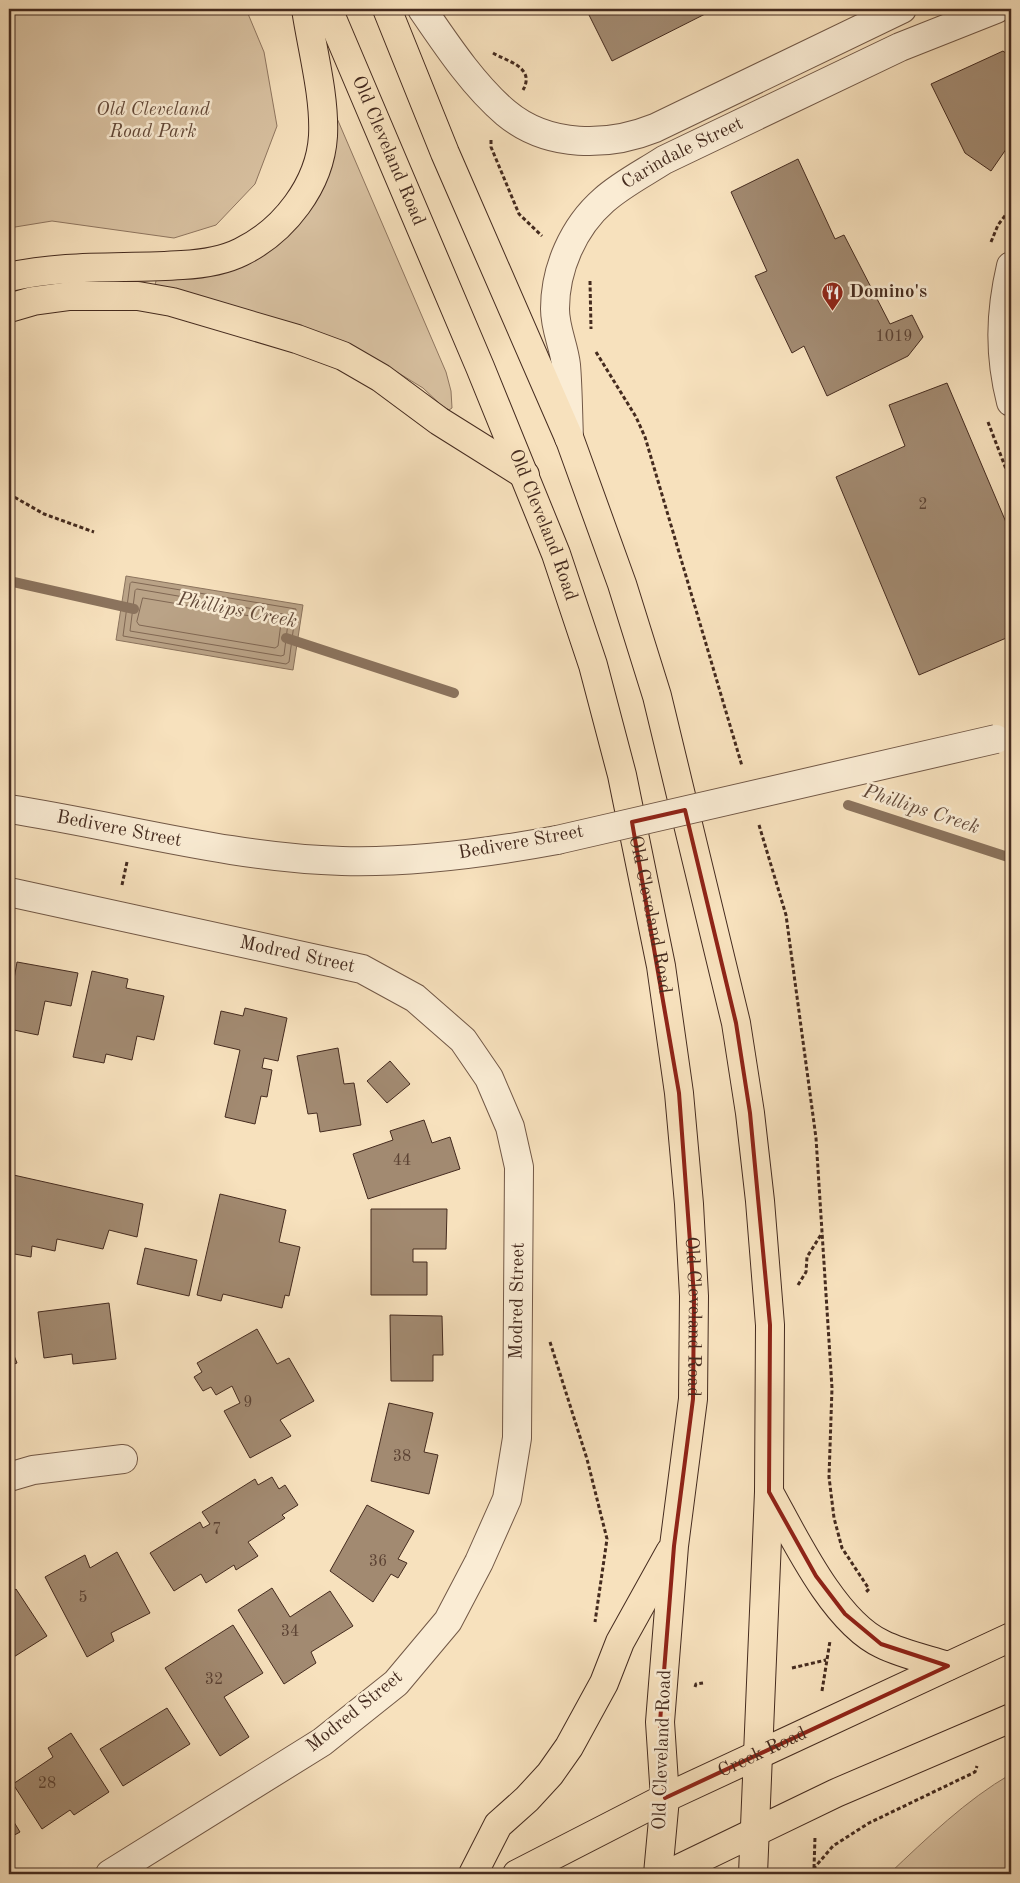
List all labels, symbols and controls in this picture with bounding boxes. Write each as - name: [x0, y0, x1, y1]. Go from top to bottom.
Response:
- street label: Old Cleveland Road: [348, 73, 428, 228]
- park label: Old Cleveland Road Park: [96, 101, 211, 142]
- street label: Carindale Street: [618, 114, 746, 193]
- restaurant icon: Domino's: [821, 280, 845, 311]
- place label: Domino's: [849, 283, 927, 302]
- house number: 1019: [875, 329, 913, 345]
- street label: Old Cleveland Road: [505, 447, 580, 603]
- house number: 2: [918, 497, 928, 513]
- water label: Phillips Creek: [175, 589, 299, 632]
- water label: Phillips Creek: [859, 781, 982, 838]
- street label: Bedivere Street: [55, 808, 183, 851]
- street label: Bedivere Street: [457, 823, 585, 863]
- street label: Old Cleveland Road: [625, 834, 674, 995]
- street label: Modred Street: [238, 933, 357, 977]
- house number: 44: [393, 1153, 411, 1169]
- street label: Old Cleveland Road: [681, 1236, 704, 1397]
- street label: Modred Street: [507, 1242, 529, 1360]
- house number: 9: [243, 1395, 253, 1411]
- house number: 38: [393, 1449, 411, 1465]
- house number: 7: [212, 1522, 222, 1538]
- house number: 36: [369, 1554, 387, 1570]
- house number: 5: [78, 1590, 88, 1606]
- house number: 34: [281, 1624, 299, 1640]
- street label: Modred Street: [303, 1668, 407, 1756]
- street label: Old Cleveland Road: [651, 1669, 675, 1831]
- house number: 32: [205, 1672, 223, 1688]
- street label: Creek Road: [715, 1724, 810, 1781]
- house number: 28: [38, 1776, 56, 1792]

